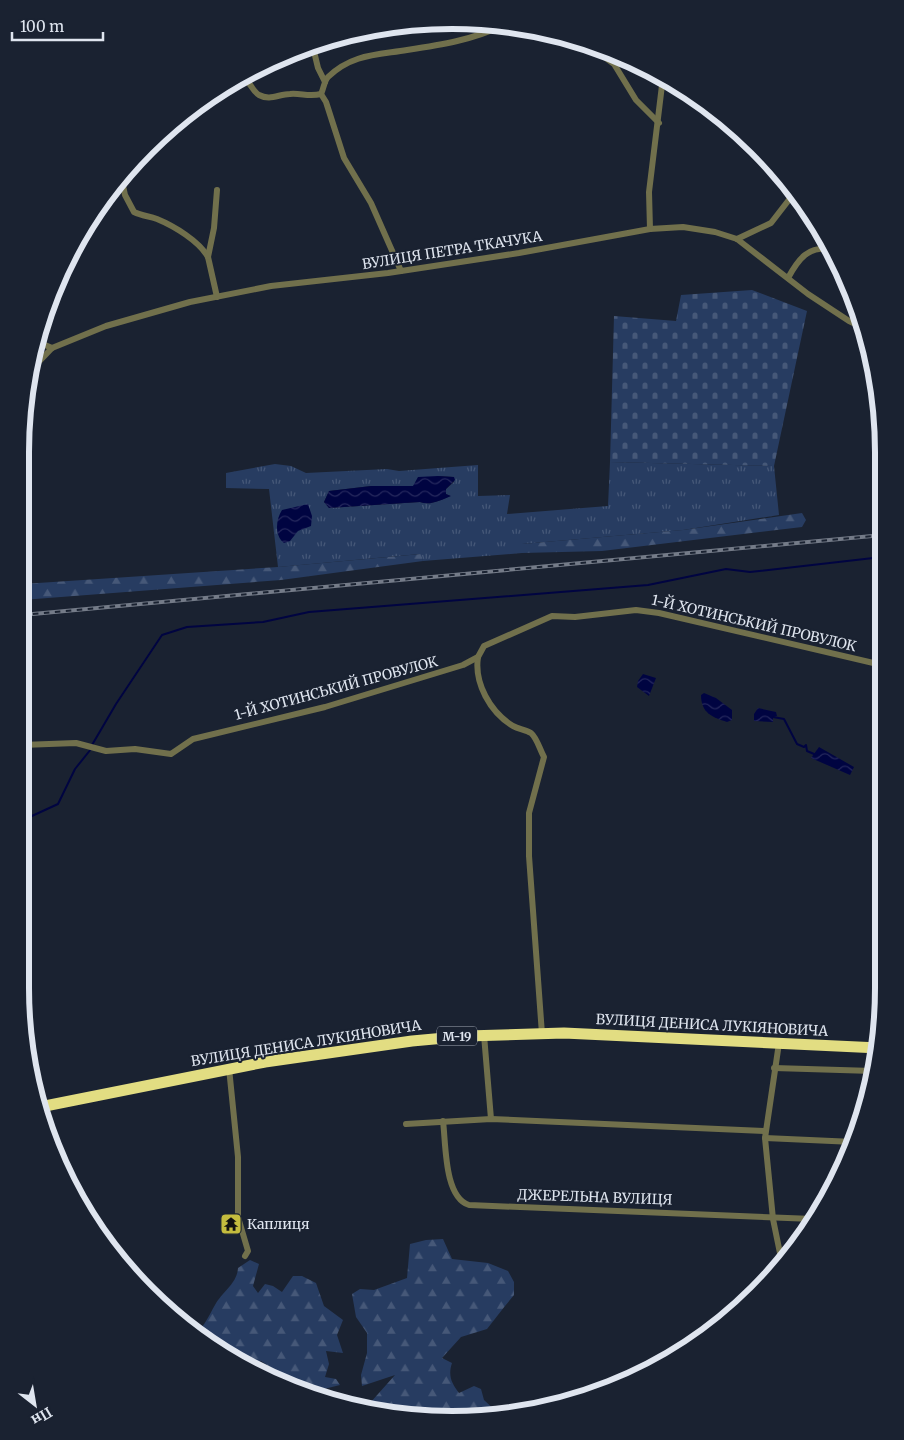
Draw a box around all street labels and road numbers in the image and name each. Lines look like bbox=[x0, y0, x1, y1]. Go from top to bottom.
street label: ВУЛИЦЯ ПЕТРА ТКАЧУКА bbox=[361, 227, 543, 273]
street label: 1-Й ХОТИНСЬКИЙ ПРОВУЛОК bbox=[650, 591, 858, 655]
street label: 1-Й ХОТИНСЬКИЙ ПРОВУЛОК bbox=[232, 652, 440, 724]
street label: ВУЛИЦЯ ДЕНИСА ЛУКІЯНОВИЧА bbox=[595, 1010, 829, 1040]
street label: ВУЛИЦЯ ДЕНИСА ЛУКІЯНОВИЧА bbox=[190, 1016, 422, 1070]
road number: М-19 bbox=[437, 1026, 477, 1046]
street label: ДЖЕРЕЛЬНА ВУЛИЦЯ bbox=[517, 1185, 673, 1209]

